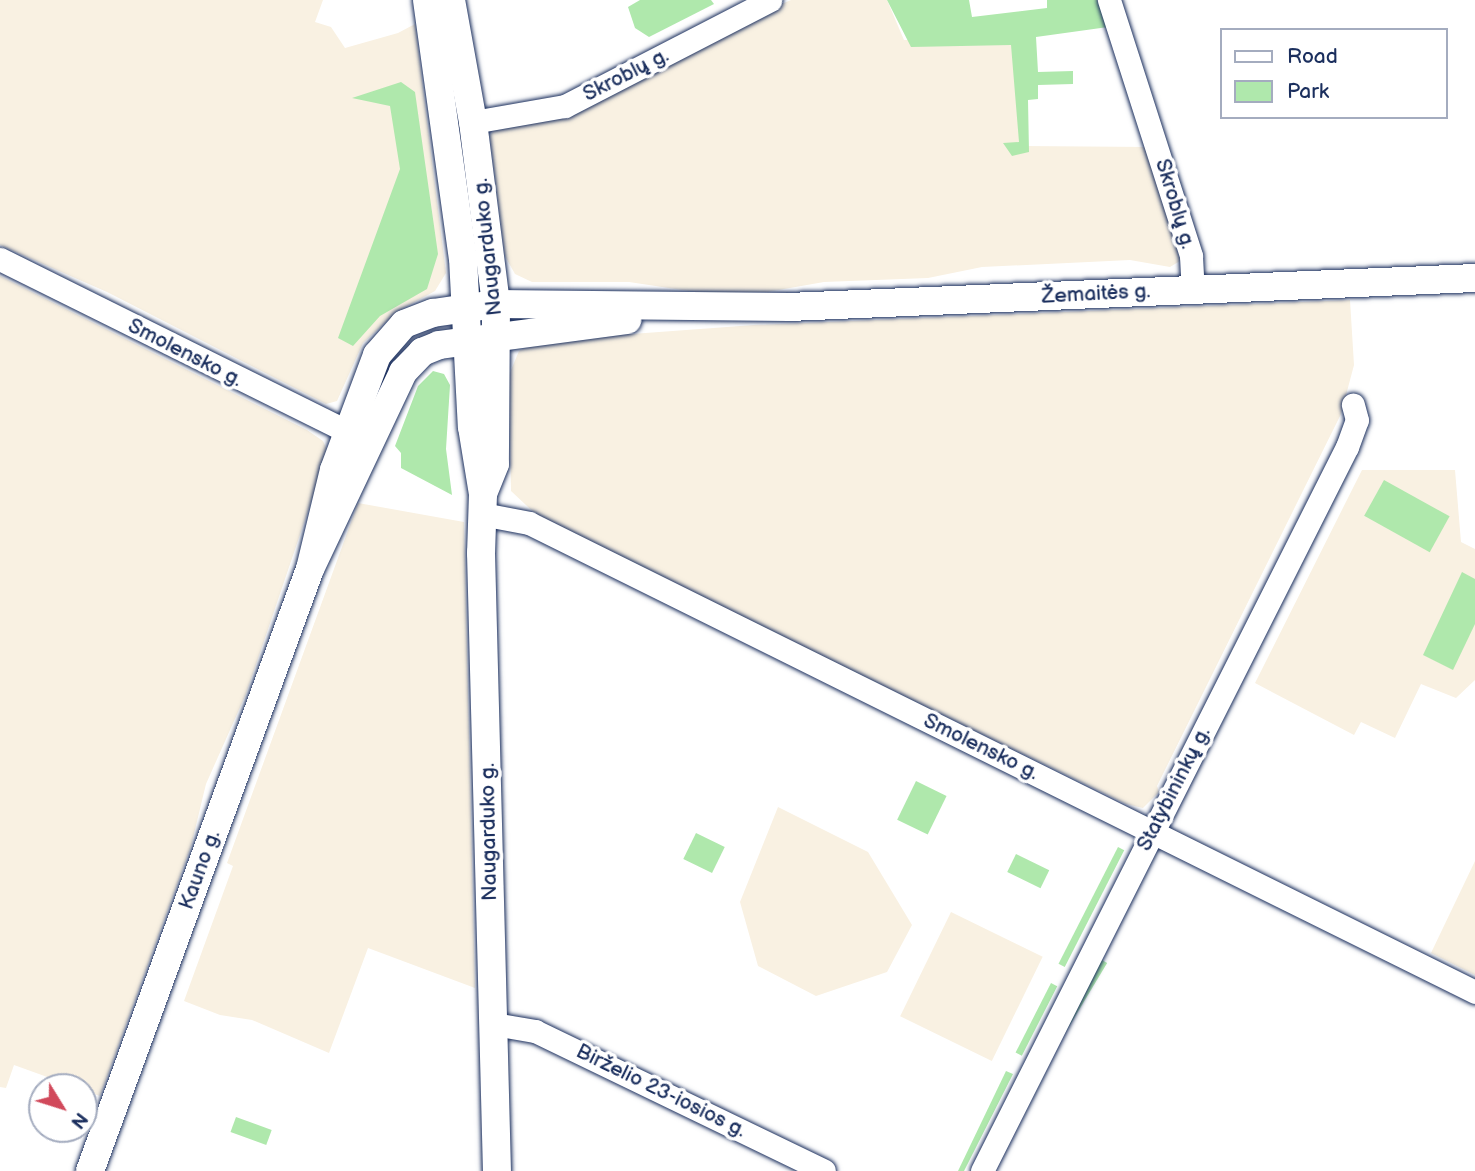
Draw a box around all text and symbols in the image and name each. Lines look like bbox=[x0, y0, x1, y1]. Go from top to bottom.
legend bbox=[1220, 28, 1447, 119]
street label: Skroblų g. bbox=[579, 43, 673, 107]
text: Road bbox=[1287, 44, 1338, 69]
text: Park bbox=[1287, 79, 1329, 104]
street label: Skroblų g. bbox=[1149, 156, 1201, 252]
street label: Naugarduko g. bbox=[468, 177, 508, 317]
street label: Žemaitės g. bbox=[1041, 279, 1151, 309]
street label: Smolensko g. bbox=[124, 313, 246, 393]
street label: Smolensko g. bbox=[919, 708, 1043, 786]
street label: Statybininkų g. bbox=[1132, 723, 1216, 855]
street label: Naugarduko g. bbox=[475, 763, 503, 901]
street label: Kauno g. bbox=[174, 827, 226, 913]
street label: Birželio 23-iosios g. bbox=[572, 1039, 750, 1143]
north arrow bbox=[28, 1073, 98, 1143]
text: N bbox=[65, 1107, 92, 1133]

